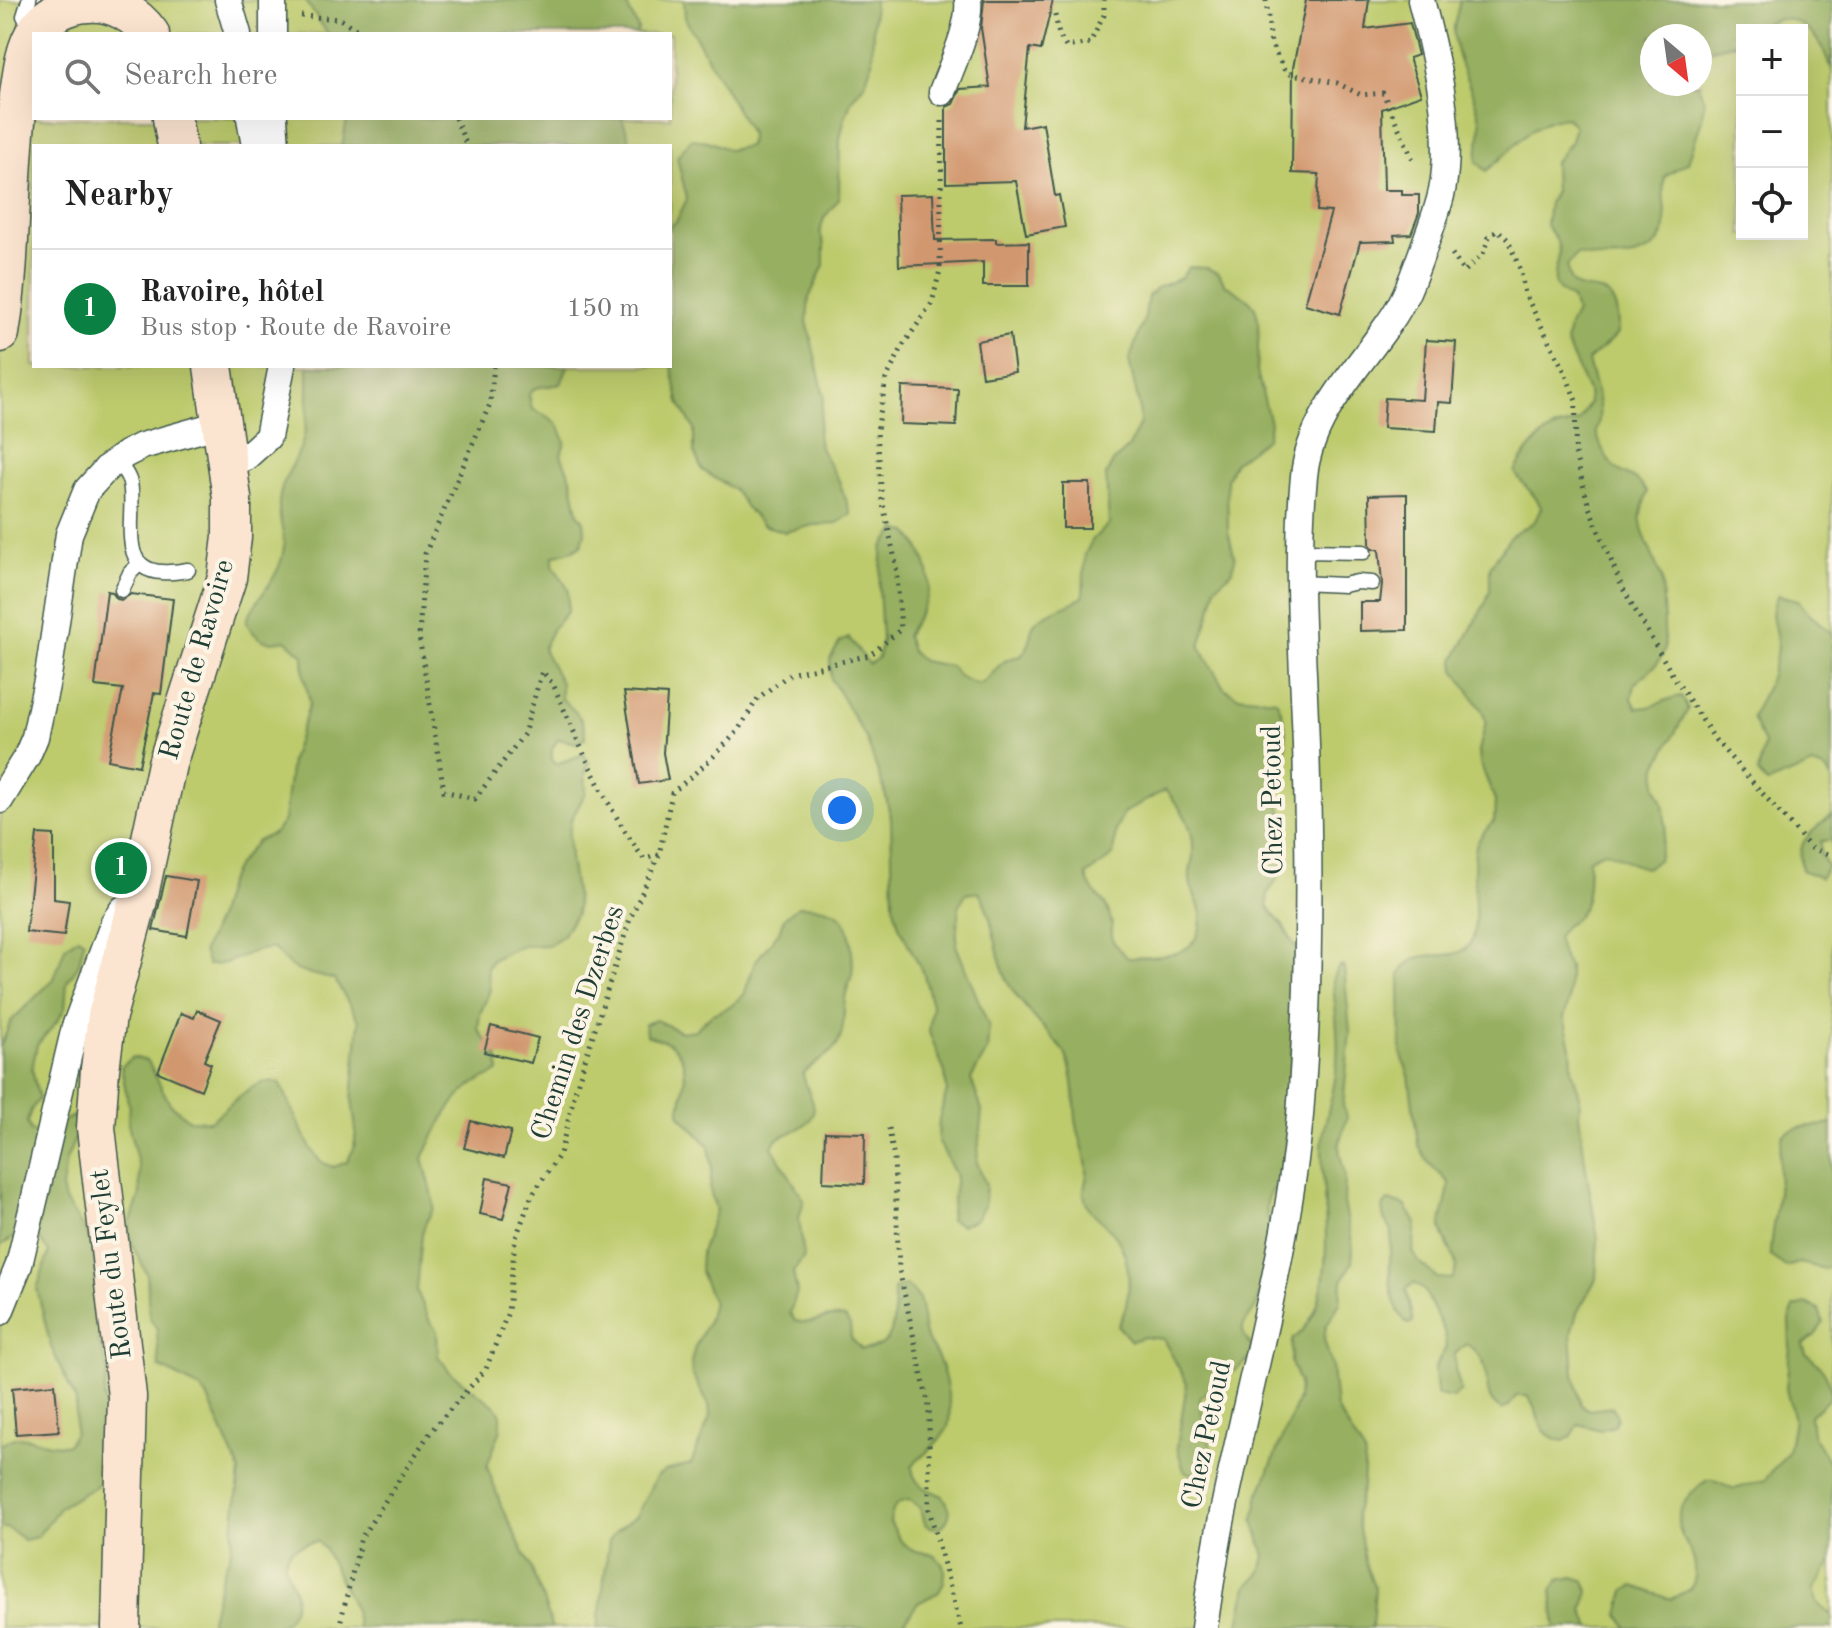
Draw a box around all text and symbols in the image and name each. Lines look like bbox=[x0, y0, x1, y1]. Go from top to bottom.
north arrow bbox=[1640, 24, 1712, 96]
map controls bbox=[1736, 24, 1808, 240]
button: + bbox=[1736, 24, 1808, 96]
search box bbox=[32, 32, 672, 120]
icon: search bbox=[60, 54, 104, 98]
text: Search here bbox=[124, 61, 278, 91]
button: − bbox=[1736, 96, 1808, 168]
button: locate bbox=[1736, 168, 1808, 240]
text: Nearby bbox=[64, 179, 174, 213]
text: Ravoire, hôtel bbox=[140, 278, 324, 308]
text: 1 bbox=[82, 296, 98, 322]
text: 150 m bbox=[567, 296, 640, 322]
text: Bus stop · Route de Ravoire bbox=[140, 315, 451, 341]
street label: Route de Ravoire bbox=[156, 557, 240, 763]
street label: Chez Petoud bbox=[1259, 724, 1289, 876]
your location bbox=[822, 790, 862, 830]
pin: 1 bbox=[95, 838, 147, 898]
street label: Chemin des Dzerbes bbox=[528, 902, 630, 1144]
street label: Route du Feylet bbox=[86, 1167, 138, 1361]
street label: Chez Petoud bbox=[1179, 1358, 1237, 1512]

